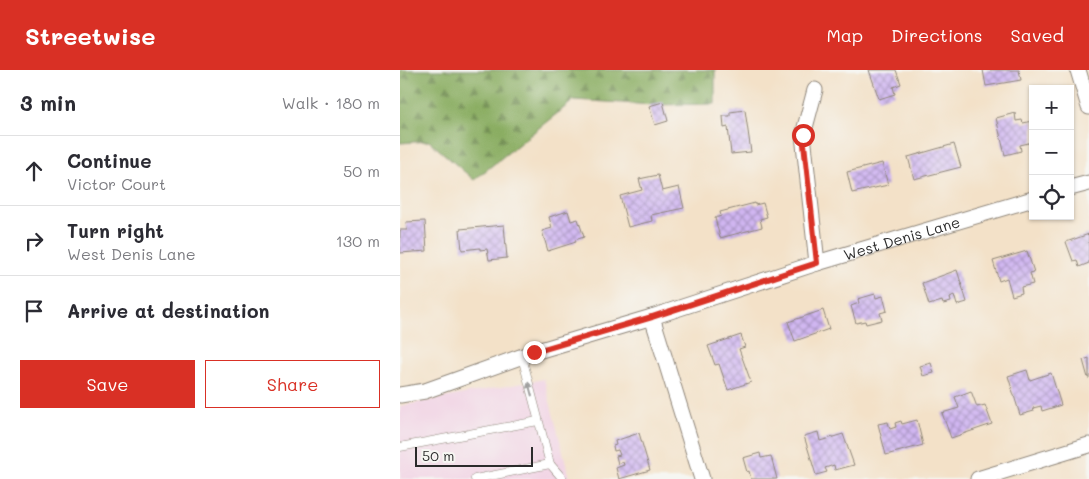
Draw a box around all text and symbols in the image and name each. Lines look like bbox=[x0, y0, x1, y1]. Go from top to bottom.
text: Streetwise bbox=[25, 20, 155, 51]
text: Map bbox=[826, 23, 863, 47]
text: Directions bbox=[891, 23, 983, 47]
text: Saved bbox=[1011, 23, 1064, 47]
map controls bbox=[1029, 85, 1074, 220]
button: + bbox=[1029, 85, 1074, 130]
text: 3 min bbox=[20, 89, 76, 116]
text: Walk · 180 m bbox=[282, 92, 380, 113]
route start bbox=[792, 124, 815, 147]
button: − bbox=[1029, 130, 1074, 175]
text: Continue bbox=[67, 148, 152, 173]
icon: ahead bbox=[20, 157, 48, 185]
text: 50 m bbox=[343, 160, 380, 181]
text: Victor Court bbox=[67, 173, 166, 194]
button: locate bbox=[1029, 175, 1074, 220]
street label: West Denis Lane bbox=[841, 211, 962, 265]
text: Turn right bbox=[67, 218, 164, 243]
icon: right bbox=[20, 227, 48, 255]
text: 130 m bbox=[336, 230, 380, 251]
text: West Denis Lane bbox=[67, 243, 196, 264]
icon: arrive bbox=[20, 297, 48, 325]
text: Arrive at destination bbox=[67, 298, 270, 323]
route end bbox=[523, 341, 546, 364]
button: Save bbox=[20, 360, 195, 408]
button: Share bbox=[205, 360, 380, 408]
one-way arrow bbox=[526, 381, 534, 396]
scale bar bbox=[415, 444, 532, 467]
text: 50 m bbox=[422, 446, 454, 465]

